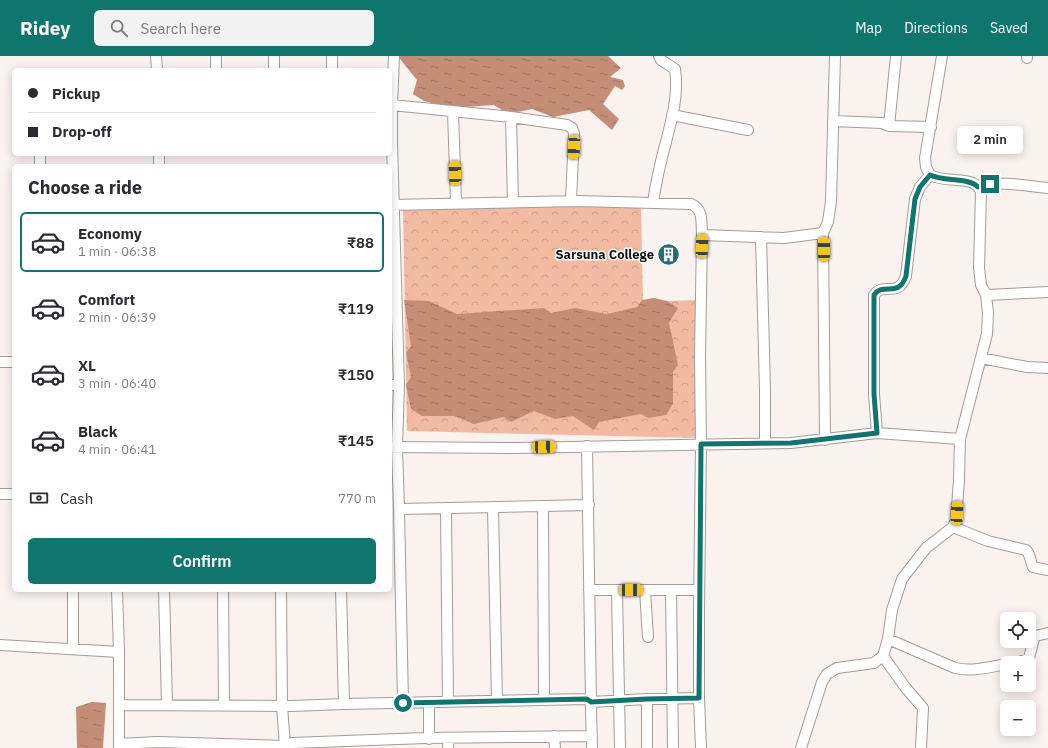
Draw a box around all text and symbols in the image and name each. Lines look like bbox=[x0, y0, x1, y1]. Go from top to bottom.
search box bbox=[94, 10, 374, 46]
text: Ridey bbox=[20, 16, 70, 40]
icon: search bbox=[108, 17, 130, 39]
text: Search here bbox=[140, 19, 221, 38]
text: Map bbox=[855, 19, 882, 37]
text: Directions bbox=[904, 19, 968, 37]
text: Saved bbox=[990, 19, 1028, 37]
text: Pickup bbox=[52, 84, 100, 103]
text: Drop-off bbox=[52, 122, 112, 141]
callout: 2 min bbox=[957, 126, 1023, 154]
text: 2 min bbox=[973, 131, 1007, 148]
car bbox=[567, 135, 581, 159]
car bbox=[449, 161, 461, 185]
route end bbox=[981, 175, 999, 193]
text: Choose a ride bbox=[28, 176, 142, 199]
icon: car bbox=[30, 224, 66, 260]
text: Economy bbox=[78, 224, 142, 243]
text: ₹88 bbox=[347, 233, 374, 252]
car bbox=[696, 234, 708, 258]
car bbox=[818, 237, 830, 261]
building icon: Sarsuna College bbox=[656, 241, 682, 267]
text: 1 min · 06:38 bbox=[78, 243, 156, 260]
place label: Sarsuna College bbox=[555, 246, 654, 263]
icon: car bbox=[30, 290, 66, 326]
text: Comfort bbox=[78, 290, 135, 309]
text: ₹119 bbox=[338, 299, 374, 318]
text: 2 min · 06:39 bbox=[78, 309, 156, 326]
icon: car bbox=[30, 356, 66, 392]
text: XL bbox=[78, 356, 96, 375]
text: ₹150 bbox=[338, 365, 374, 384]
text: 3 min · 06:40 bbox=[78, 375, 156, 392]
icon: car bbox=[30, 422, 66, 458]
text: Black bbox=[78, 422, 118, 441]
text: ₹145 bbox=[338, 431, 374, 450]
text: 4 min · 06:41 bbox=[78, 441, 156, 458]
car bbox=[532, 441, 556, 453]
icon: cash bbox=[28, 487, 50, 509]
text: Cash bbox=[60, 489, 93, 508]
text: 770 m bbox=[338, 490, 376, 507]
car bbox=[950, 501, 964, 525]
button: Confirm bbox=[28, 538, 376, 584]
car bbox=[619, 584, 643, 596]
map controls bbox=[1000, 612, 1036, 736]
button: locate bbox=[1000, 612, 1036, 648]
button: + bbox=[1000, 656, 1036, 692]
route start bbox=[394, 694, 412, 712]
button: − bbox=[1000, 700, 1036, 736]

